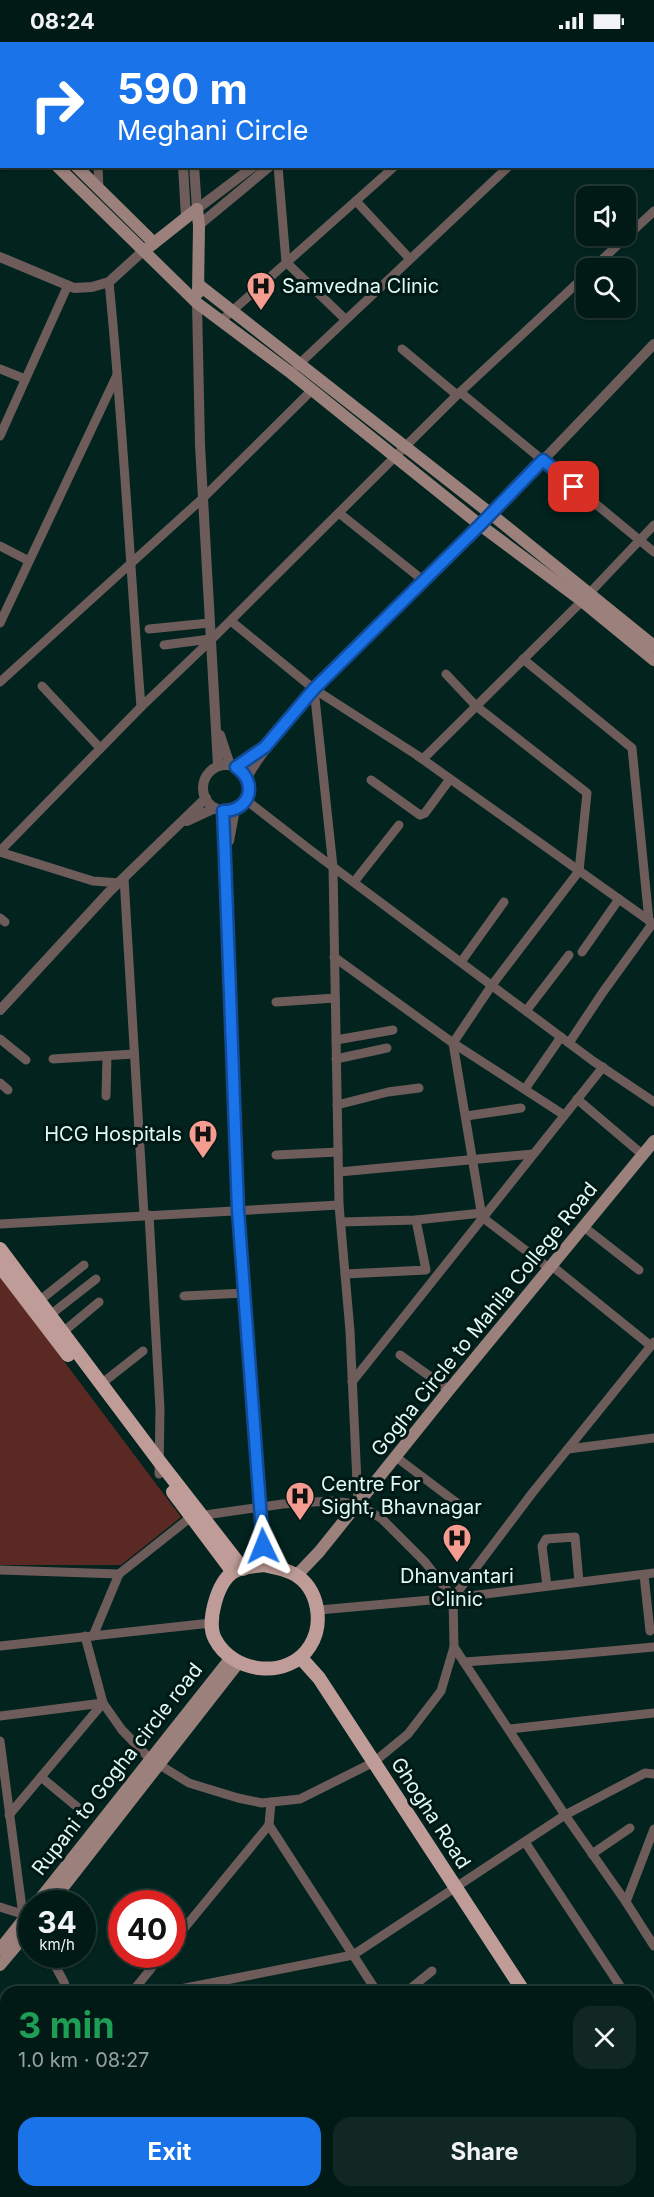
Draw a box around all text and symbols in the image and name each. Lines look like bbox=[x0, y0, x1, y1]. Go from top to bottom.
text: 08:24 bbox=[30, 8, 95, 34]
text: 590 m bbox=[117, 63, 248, 114]
icon: right bbox=[18, 66, 96, 144]
text: Meghani Circle bbox=[117, 114, 309, 147]
map controls bbox=[576, 186, 636, 318]
button: sound bbox=[576, 186, 636, 246]
button: search bbox=[576, 258, 636, 318]
hospital icon: Samvedna Clinic bbox=[245, 270, 277, 312]
place label: Samvedna Clinic bbox=[282, 274, 439, 298]
pin bbox=[548, 461, 599, 512]
icon: arrive bbox=[557, 470, 590, 503]
hospital icon: HCG Hospitals bbox=[187, 1118, 219, 1160]
place label: HCG Hospitals bbox=[44, 1122, 182, 1146]
street label: Gogha Circle to Mahila College Road bbox=[366, 1177, 602, 1461]
place label: Centre For Sight, Bhavnagar bbox=[321, 1472, 482, 1519]
hospital icon: Centre For Sight, Bhavnagar bbox=[284, 1480, 316, 1522]
position arrow bbox=[231, 1514, 295, 1578]
hospital icon: Dhanvantari Clinic bbox=[441, 1522, 473, 1564]
place label: Dhanvantari Clinic bbox=[400, 1564, 514, 1611]
street label: Rupani to Gogha circle road bbox=[27, 1658, 207, 1880]
street label: Ghogha Road bbox=[386, 1753, 476, 1873]
speed limit sign: 40 bbox=[108, 1890, 186, 1968]
text: 34 bbox=[37, 1904, 77, 1940]
text: km/h bbox=[39, 1935, 75, 1954]
text: 3 min bbox=[18, 2003, 115, 2047]
button: close bbox=[573, 2006, 636, 2069]
text: 1.0 km · 08:27 bbox=[18, 2048, 149, 2072]
button: Exit bbox=[18, 2117, 321, 2186]
button: Share bbox=[333, 2117, 636, 2186]

